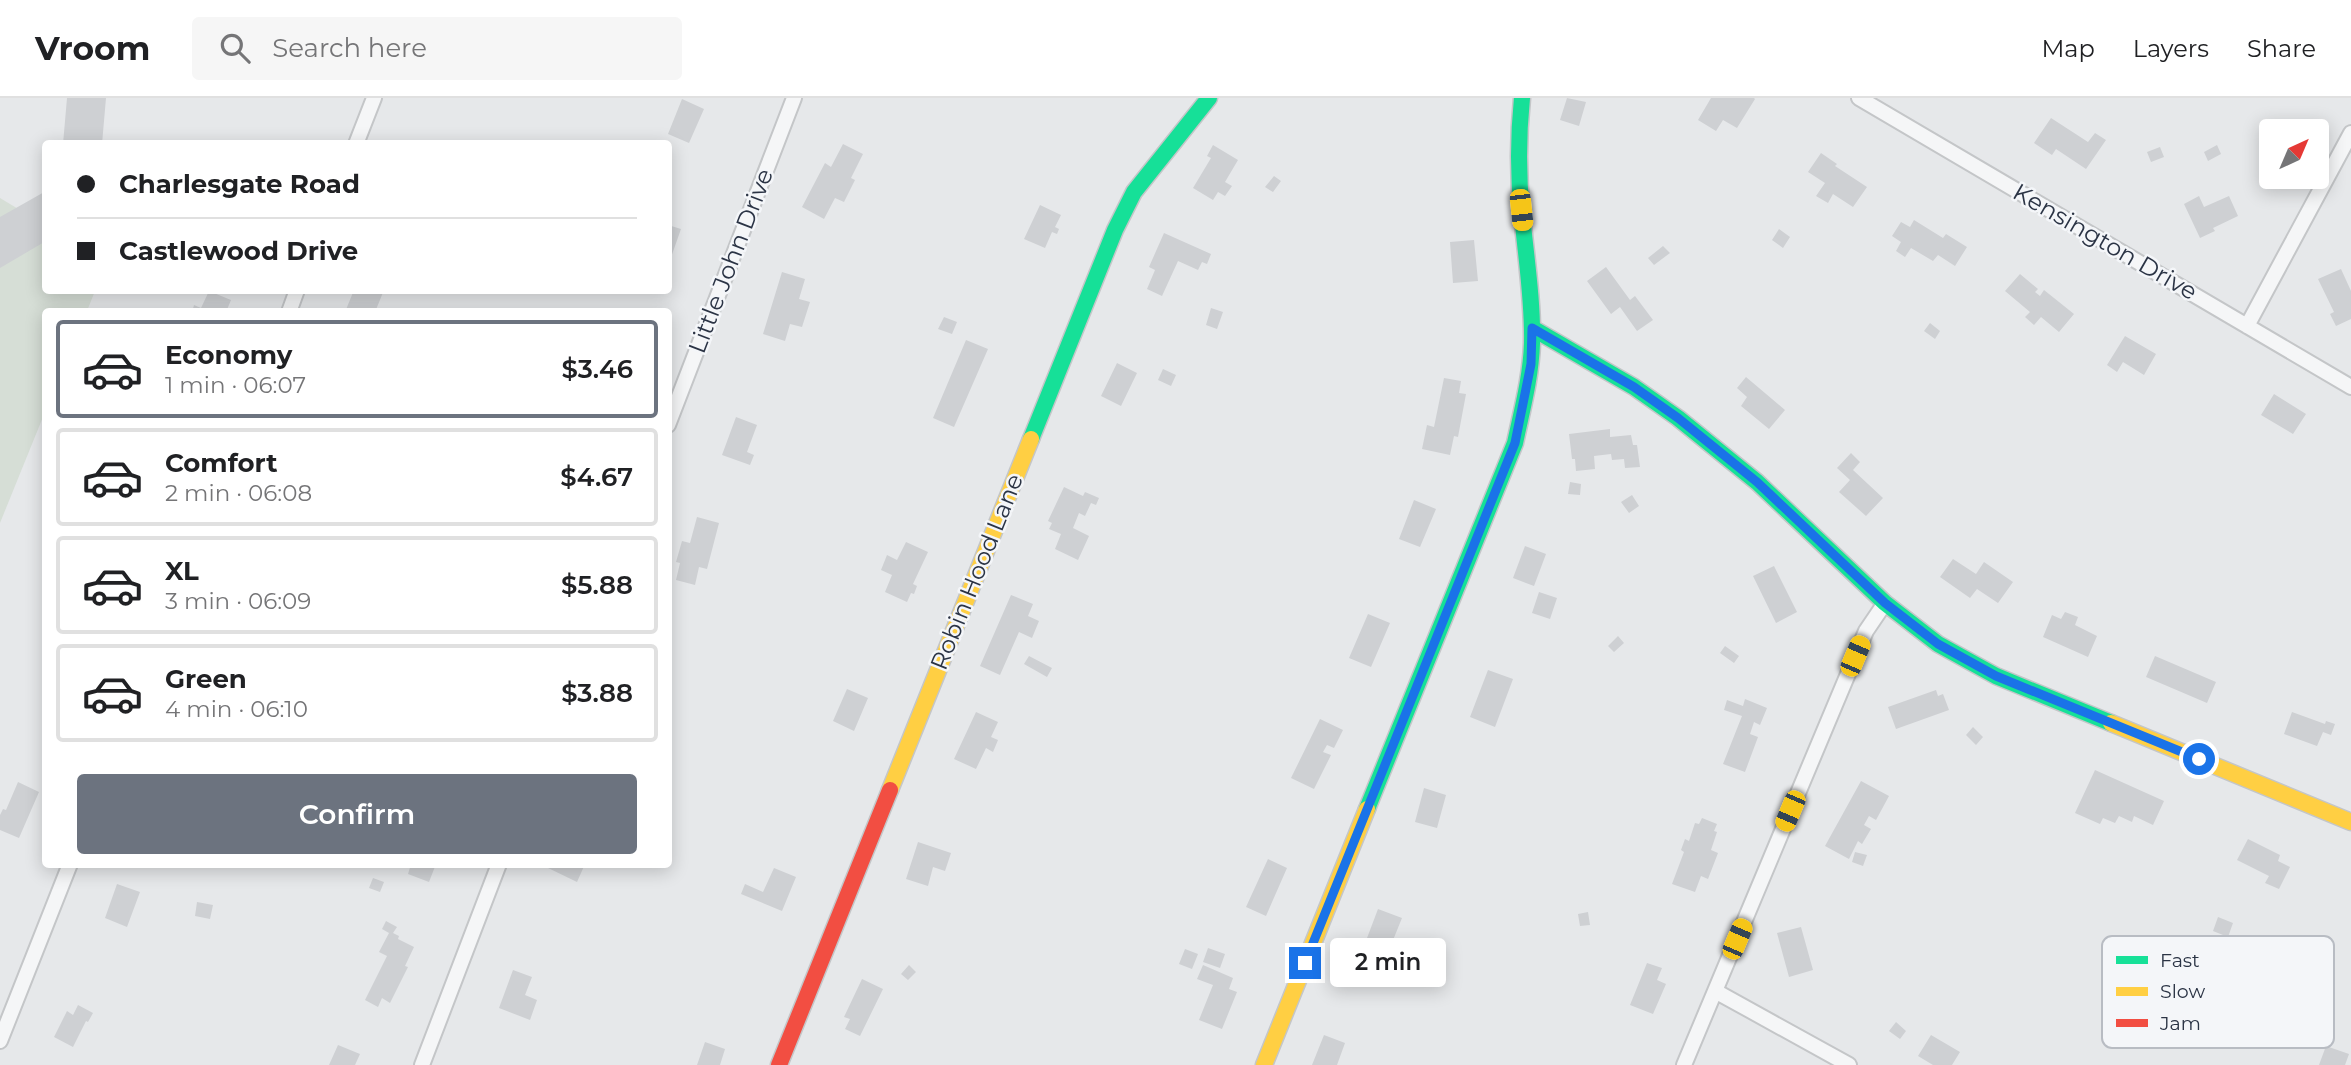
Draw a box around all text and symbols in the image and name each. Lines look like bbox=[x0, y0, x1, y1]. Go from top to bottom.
search box bbox=[192, 17, 682, 80]
text: Vroom bbox=[35, 28, 150, 68]
icon: search bbox=[216, 29, 254, 67]
text: Search here bbox=[272, 32, 427, 64]
text: Map bbox=[2041, 34, 2095, 63]
text: Layers bbox=[2133, 34, 2209, 63]
text: Share bbox=[2247, 34, 2316, 63]
north arrow bbox=[2259, 119, 2329, 189]
map controls bbox=[2259, 119, 2329, 189]
street label: Little John Drive bbox=[682, 164, 779, 357]
text: Charlesgate Road bbox=[119, 168, 360, 200]
street label: Kensington Drive bbox=[2008, 177, 2202, 306]
car bbox=[1509, 188, 1534, 232]
text: Castlewood Drive bbox=[119, 235, 358, 267]
icon: car bbox=[81, 338, 144, 401]
text: Economy bbox=[165, 339, 292, 371]
text: $3.46 bbox=[561, 353, 633, 385]
text: 1 min · 06:07 bbox=[165, 371, 306, 399]
icon: car bbox=[81, 446, 144, 509]
text: Comfort bbox=[165, 447, 277, 479]
text: $4.67 bbox=[560, 461, 633, 493]
street label: Robin Hood Lane bbox=[924, 470, 1029, 674]
text: 2 min · 06:08 bbox=[165, 479, 312, 507]
icon: car bbox=[81, 554, 144, 617]
text: XL bbox=[165, 555, 199, 587]
text: $5.88 bbox=[561, 569, 633, 601]
text: 3 min · 06:09 bbox=[165, 587, 311, 615]
car bbox=[1838, 633, 1873, 679]
icon: car bbox=[81, 662, 144, 725]
text: Green bbox=[165, 663, 247, 695]
text: $3.88 bbox=[561, 677, 633, 709]
text: 4 min · 06:10 bbox=[165, 695, 308, 723]
route start bbox=[2183, 743, 2215, 775]
button: Confirm bbox=[77, 774, 637, 854]
car bbox=[1773, 788, 1808, 834]
car bbox=[1720, 916, 1755, 962]
legend bbox=[2102, 936, 2334, 1048]
callout: 2 min bbox=[1330, 938, 1445, 988]
route end bbox=[1289, 947, 1321, 979]
text: 2 min bbox=[1355, 948, 1421, 976]
text: Fast bbox=[2160, 949, 2200, 972]
text: Slow bbox=[2160, 980, 2205, 1003]
text: Jam bbox=[2159, 1012, 2201, 1035]

